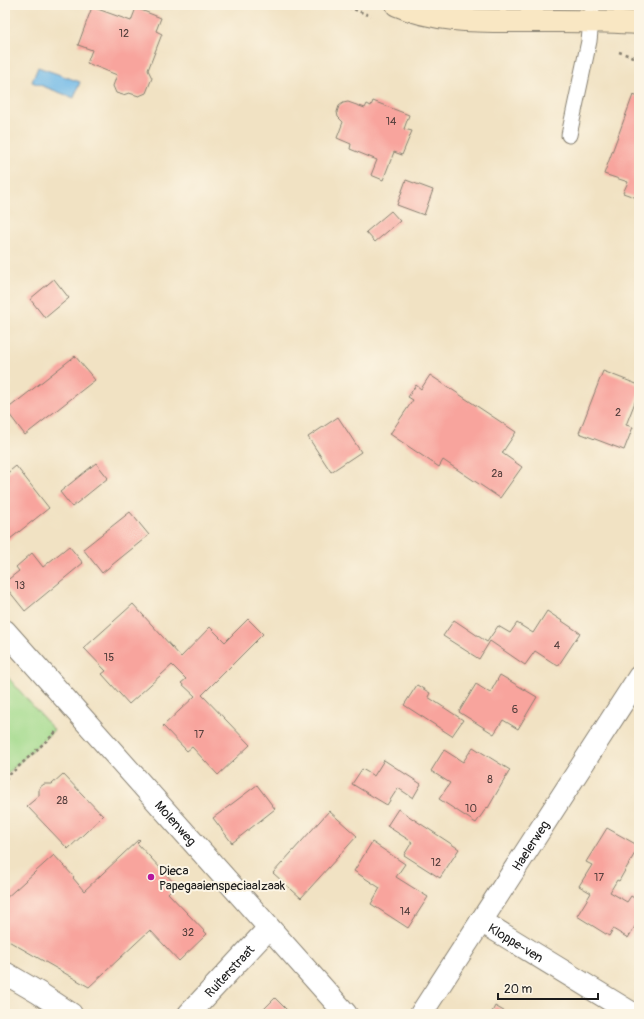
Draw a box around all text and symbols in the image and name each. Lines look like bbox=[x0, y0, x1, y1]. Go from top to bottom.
house number: 12 bbox=[119, 27, 129, 40]
house number: 14 bbox=[386, 115, 397, 128]
house number: 2 bbox=[615, 406, 621, 419]
house number: 2a bbox=[491, 467, 503, 480]
house number: 13 bbox=[15, 579, 25, 592]
house number: 4 bbox=[554, 639, 561, 652]
house number: 15 bbox=[104, 651, 114, 664]
house number: 6 bbox=[512, 703, 518, 716]
house number: 17 bbox=[194, 728, 204, 741]
house number: 8 bbox=[487, 773, 493, 786]
house number: 28 bbox=[56, 794, 68, 807]
street label: Molenweg bbox=[151, 798, 200, 850]
house number: 10 bbox=[465, 802, 477, 815]
street label: Haelerweg bbox=[509, 817, 553, 874]
house number: 12 bbox=[431, 856, 441, 869]
place label: Dieca Papegaaienspeciaalzaak bbox=[159, 863, 286, 894]
house number: 17 bbox=[594, 871, 604, 884]
marker: Dieca Papegaaienspeciaalzaak bbox=[146, 872, 156, 882]
house number: 14 bbox=[400, 905, 411, 918]
street label: Kloppe-ven bbox=[485, 920, 546, 966]
house number: 32 bbox=[182, 926, 194, 939]
street label: Ruiterstraat bbox=[202, 942, 259, 1001]
scale bar bbox=[498, 975, 598, 1001]
text: 20 m bbox=[504, 982, 533, 997]

